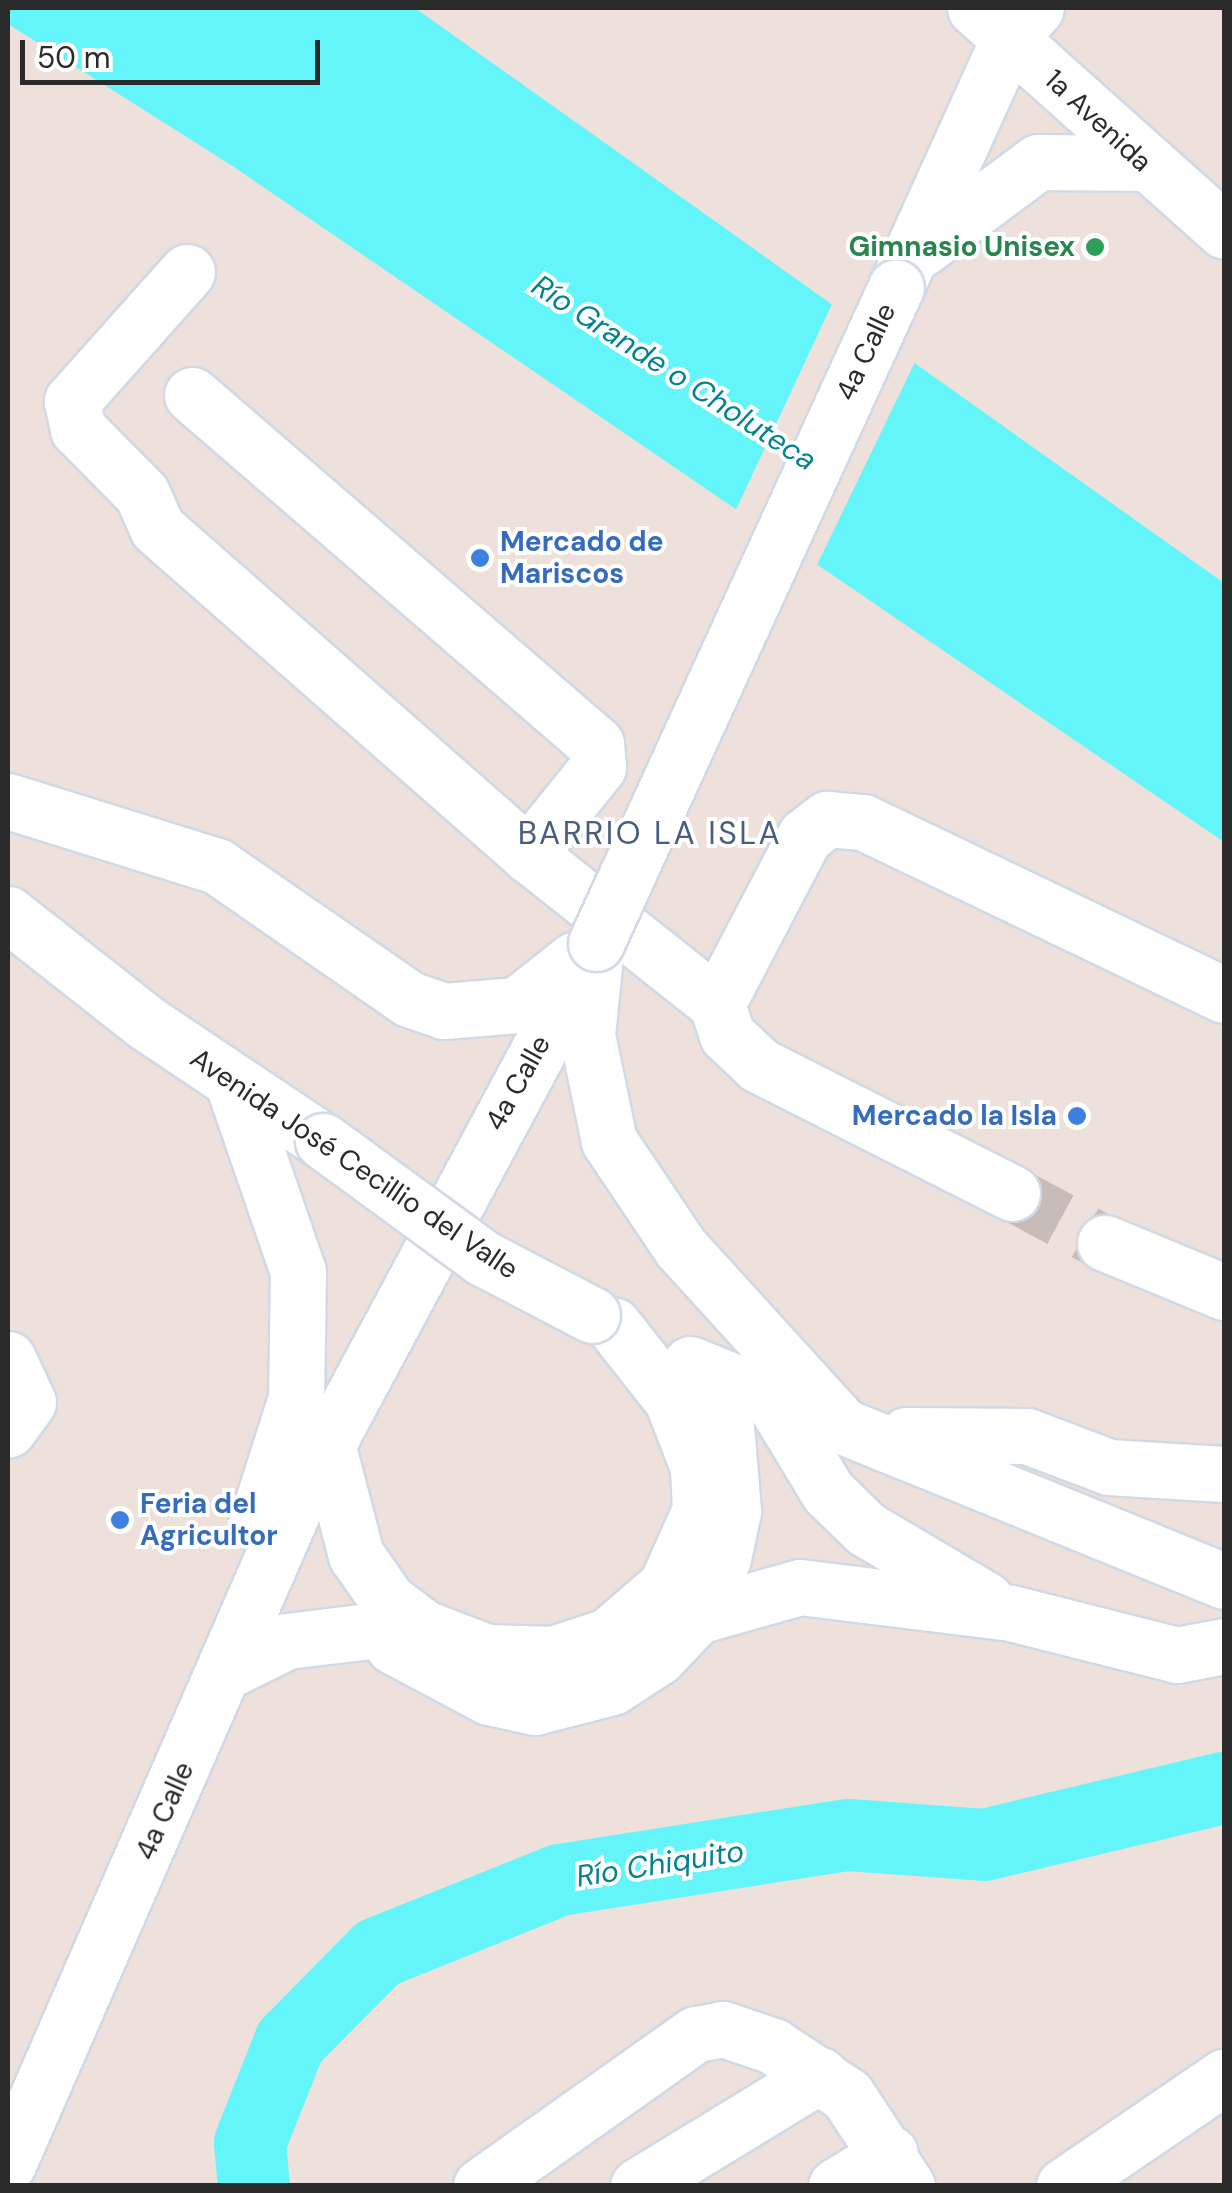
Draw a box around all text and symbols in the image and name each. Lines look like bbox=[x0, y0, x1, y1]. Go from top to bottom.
scale bar bbox=[25, 20, 325, 82]
text: 50 m bbox=[37, 38, 111, 77]
street label: 1a Avenida bbox=[1037, 63, 1159, 179]
place label: Gimnasio Unisex bbox=[848, 230, 1075, 264]
marker: Gimnasio Unisex bbox=[1084, 236, 1106, 258]
water label: Río Grande o Choluteca bbox=[525, 268, 823, 478]
street label: 4a Calle bbox=[829, 298, 903, 406]
place label: Mercado de Mariscos bbox=[500, 525, 663, 591]
marker: Mercado de Mariscos bbox=[469, 547, 491, 569]
district label: BARRIO LA ISLA bbox=[518, 814, 782, 852]
street label: 4a Calle bbox=[478, 1030, 558, 1136]
street label: Avenida José Cecillio del Valle bbox=[184, 1042, 524, 1286]
place label: Mercado la Isla bbox=[852, 1099, 1057, 1133]
marker: Mercado la Isla bbox=[1066, 1105, 1088, 1127]
place label: Feria del Agricultor bbox=[140, 1487, 278, 1553]
marker: Feria del Agricultor bbox=[109, 1509, 131, 1531]
street label: 4a Calle bbox=[129, 1757, 201, 1865]
water label: Río Chiquito bbox=[574, 1833, 746, 1895]

